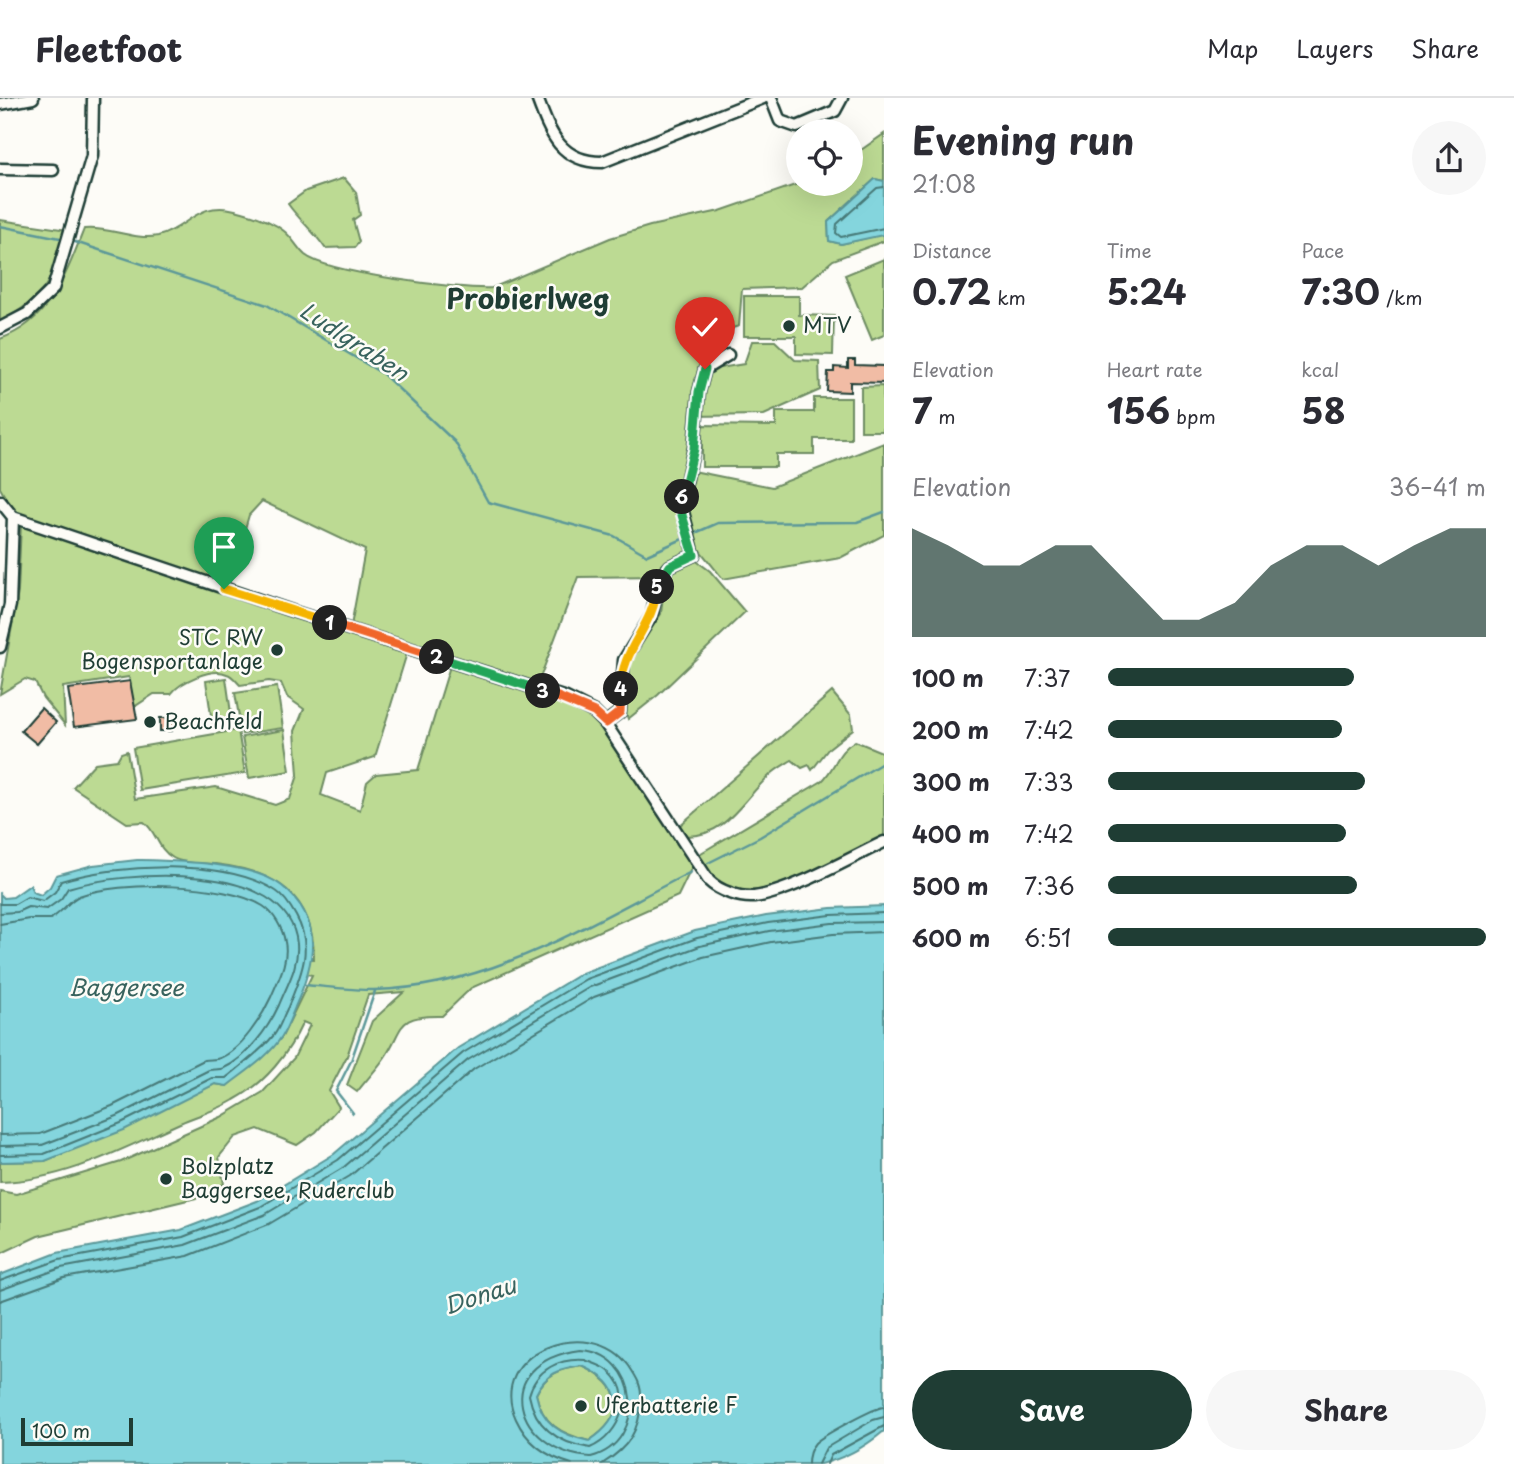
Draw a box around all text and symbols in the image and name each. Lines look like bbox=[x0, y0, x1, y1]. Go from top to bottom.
text: Fleetfoot bbox=[35, 23, 182, 73]
text: Map bbox=[1207, 30, 1258, 66]
text: Layers bbox=[1296, 30, 1373, 66]
text: Share bbox=[1411, 30, 1479, 66]
text: Evening run bbox=[912, 111, 1134, 168]
map controls bbox=[786, 119, 863, 196]
button: locate bbox=[786, 119, 863, 196]
button: share bbox=[1412, 121, 1486, 195]
text: 21:08 bbox=[912, 166, 976, 201]
text: Distance bbox=[912, 236, 992, 264]
text: Time bbox=[1107, 236, 1152, 264]
text: Pace bbox=[1301, 236, 1344, 264]
text: 0.72 bbox=[912, 264, 991, 317]
text: 5:24 bbox=[1107, 264, 1187, 317]
text: 7:30 bbox=[1301, 264, 1380, 317]
district label: Probierlweg bbox=[446, 276, 610, 319]
text: km bbox=[991, 283, 1026, 311]
text: /km bbox=[1380, 283, 1423, 311]
water label: Ludlgraben bbox=[293, 292, 417, 390]
pin bbox=[675, 297, 735, 369]
icon: check bbox=[686, 308, 724, 346]
place label: MTV bbox=[803, 308, 852, 340]
marker: MTV bbox=[781, 318, 797, 334]
text: Elevation bbox=[912, 355, 994, 383]
text: Heart rate bbox=[1107, 355, 1203, 383]
text: kcal bbox=[1301, 355, 1339, 383]
text: 7 bbox=[912, 383, 932, 436]
text: 156 bbox=[1107, 383, 1170, 436]
text: 58 bbox=[1301, 383, 1346, 436]
text: m bbox=[932, 402, 956, 430]
text: bpm bbox=[1170, 402, 1216, 430]
text: Elevation bbox=[912, 469, 1011, 504]
text: 36–41 m bbox=[1389, 469, 1486, 504]
pin: 6 bbox=[664, 480, 700, 514]
text: 6 bbox=[675, 482, 688, 510]
pin bbox=[194, 517, 254, 589]
icon: arrive bbox=[205, 528, 243, 566]
pin: 5 bbox=[640, 570, 674, 604]
text: 5 bbox=[650, 572, 663, 600]
pin: 1 bbox=[312, 606, 348, 640]
text: 1 bbox=[325, 608, 334, 636]
place label: STC RW Bogensportanlage bbox=[81, 620, 263, 676]
pin: 2 bbox=[420, 640, 454, 674]
marker: STC RW Bogensportanlage bbox=[269, 642, 285, 658]
text: 2 bbox=[430, 642, 443, 670]
text: 100 m bbox=[912, 660, 984, 695]
text: 7:37 bbox=[1024, 660, 1070, 695]
pin: 4 bbox=[604, 672, 638, 706]
pin: 3 bbox=[526, 674, 560, 708]
text: 4 bbox=[614, 674, 627, 702]
text: 3 bbox=[536, 676, 549, 704]
place label: Beachfeld bbox=[164, 704, 263, 736]
text: 200 m bbox=[912, 712, 989, 747]
text: 7:42 bbox=[1024, 712, 1074, 747]
marker: Beachfeld bbox=[142, 714, 158, 730]
text: 300 m bbox=[912, 764, 990, 799]
text: 7:33 bbox=[1024, 764, 1074, 799]
text: 400 m bbox=[912, 816, 990, 851]
text: 7:42 bbox=[1024, 816, 1074, 851]
text: 500 m bbox=[912, 868, 989, 903]
text: 7:36 bbox=[1024, 868, 1075, 903]
text: 600 m bbox=[912, 920, 990, 955]
text: 6:51 bbox=[1024, 920, 1071, 955]
water label: Baggersee bbox=[68, 969, 185, 1004]
place label: Bolzplatz Baggersee, Ruderclub bbox=[180, 1149, 395, 1205]
marker: Bolzplatz Baggersee, Ruderclub bbox=[158, 1171, 174, 1187]
water label: Donau bbox=[439, 1266, 522, 1323]
button: Save bbox=[912, 1370, 1192, 1450]
button: Share bbox=[1206, 1370, 1486, 1450]
place label: Uferbatterie F bbox=[595, 1388, 737, 1420]
marker: Uferbatterie F bbox=[573, 1398, 589, 1414]
scale bar bbox=[21, 1415, 133, 1447]
text: 100 m bbox=[32, 1416, 90, 1444]

